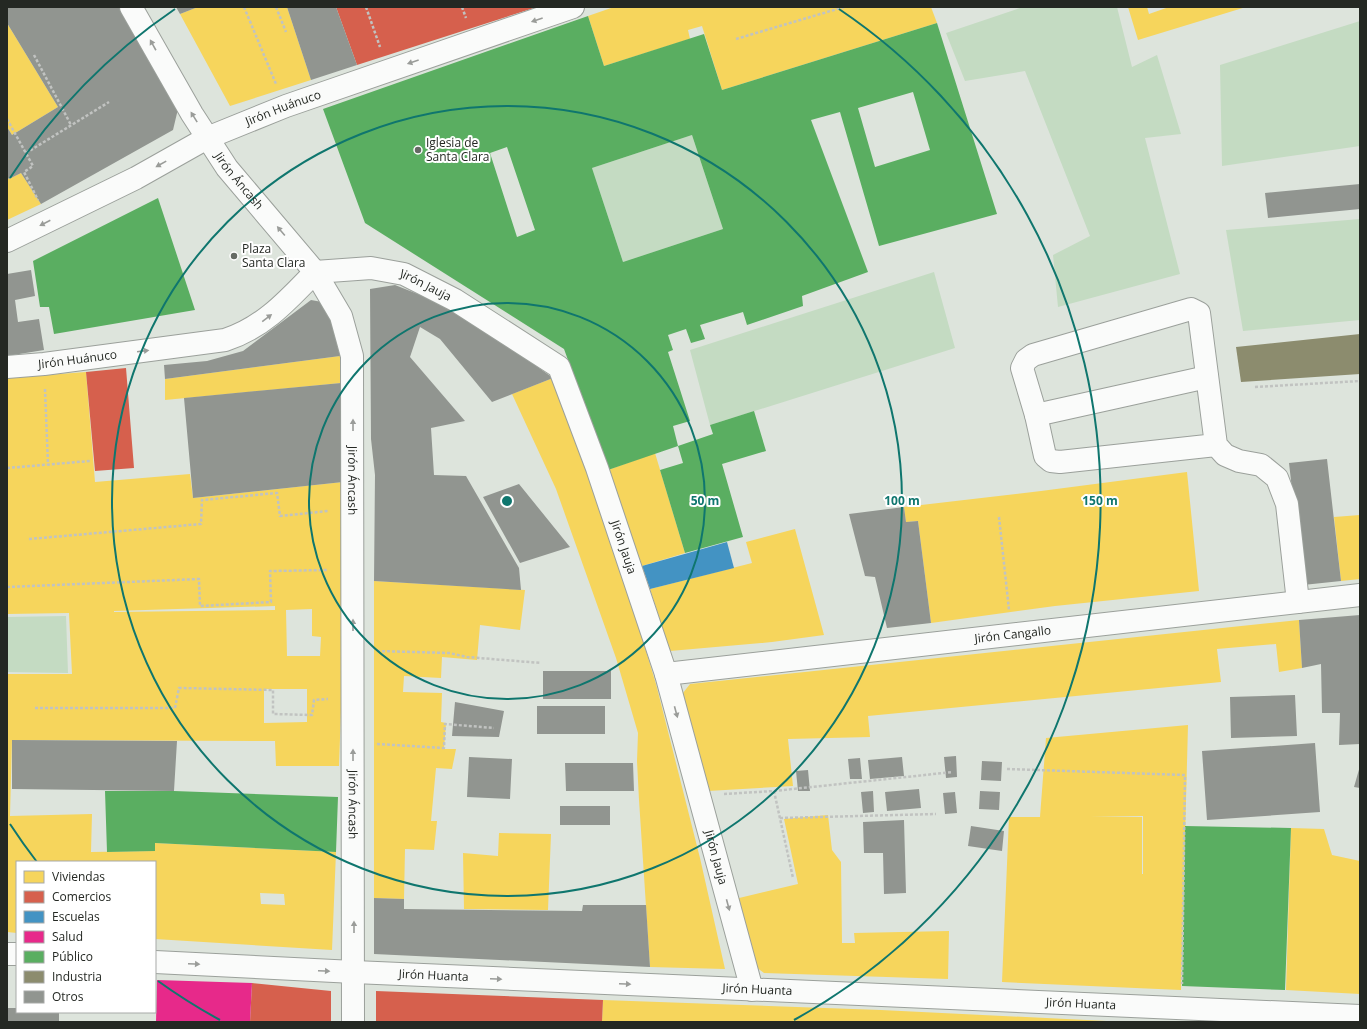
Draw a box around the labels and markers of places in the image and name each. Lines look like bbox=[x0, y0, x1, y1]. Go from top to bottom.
place label: Iglesia de Santa Clara bbox=[426, 134, 490, 165]
marker: Iglesia de Santa Clara bbox=[413, 145, 423, 155]
place label: Plaza Santa Clara bbox=[242, 240, 306, 271]
marker: Plaza Santa Clara bbox=[229, 251, 239, 261]
centre of rings bbox=[500, 494, 514, 508]

